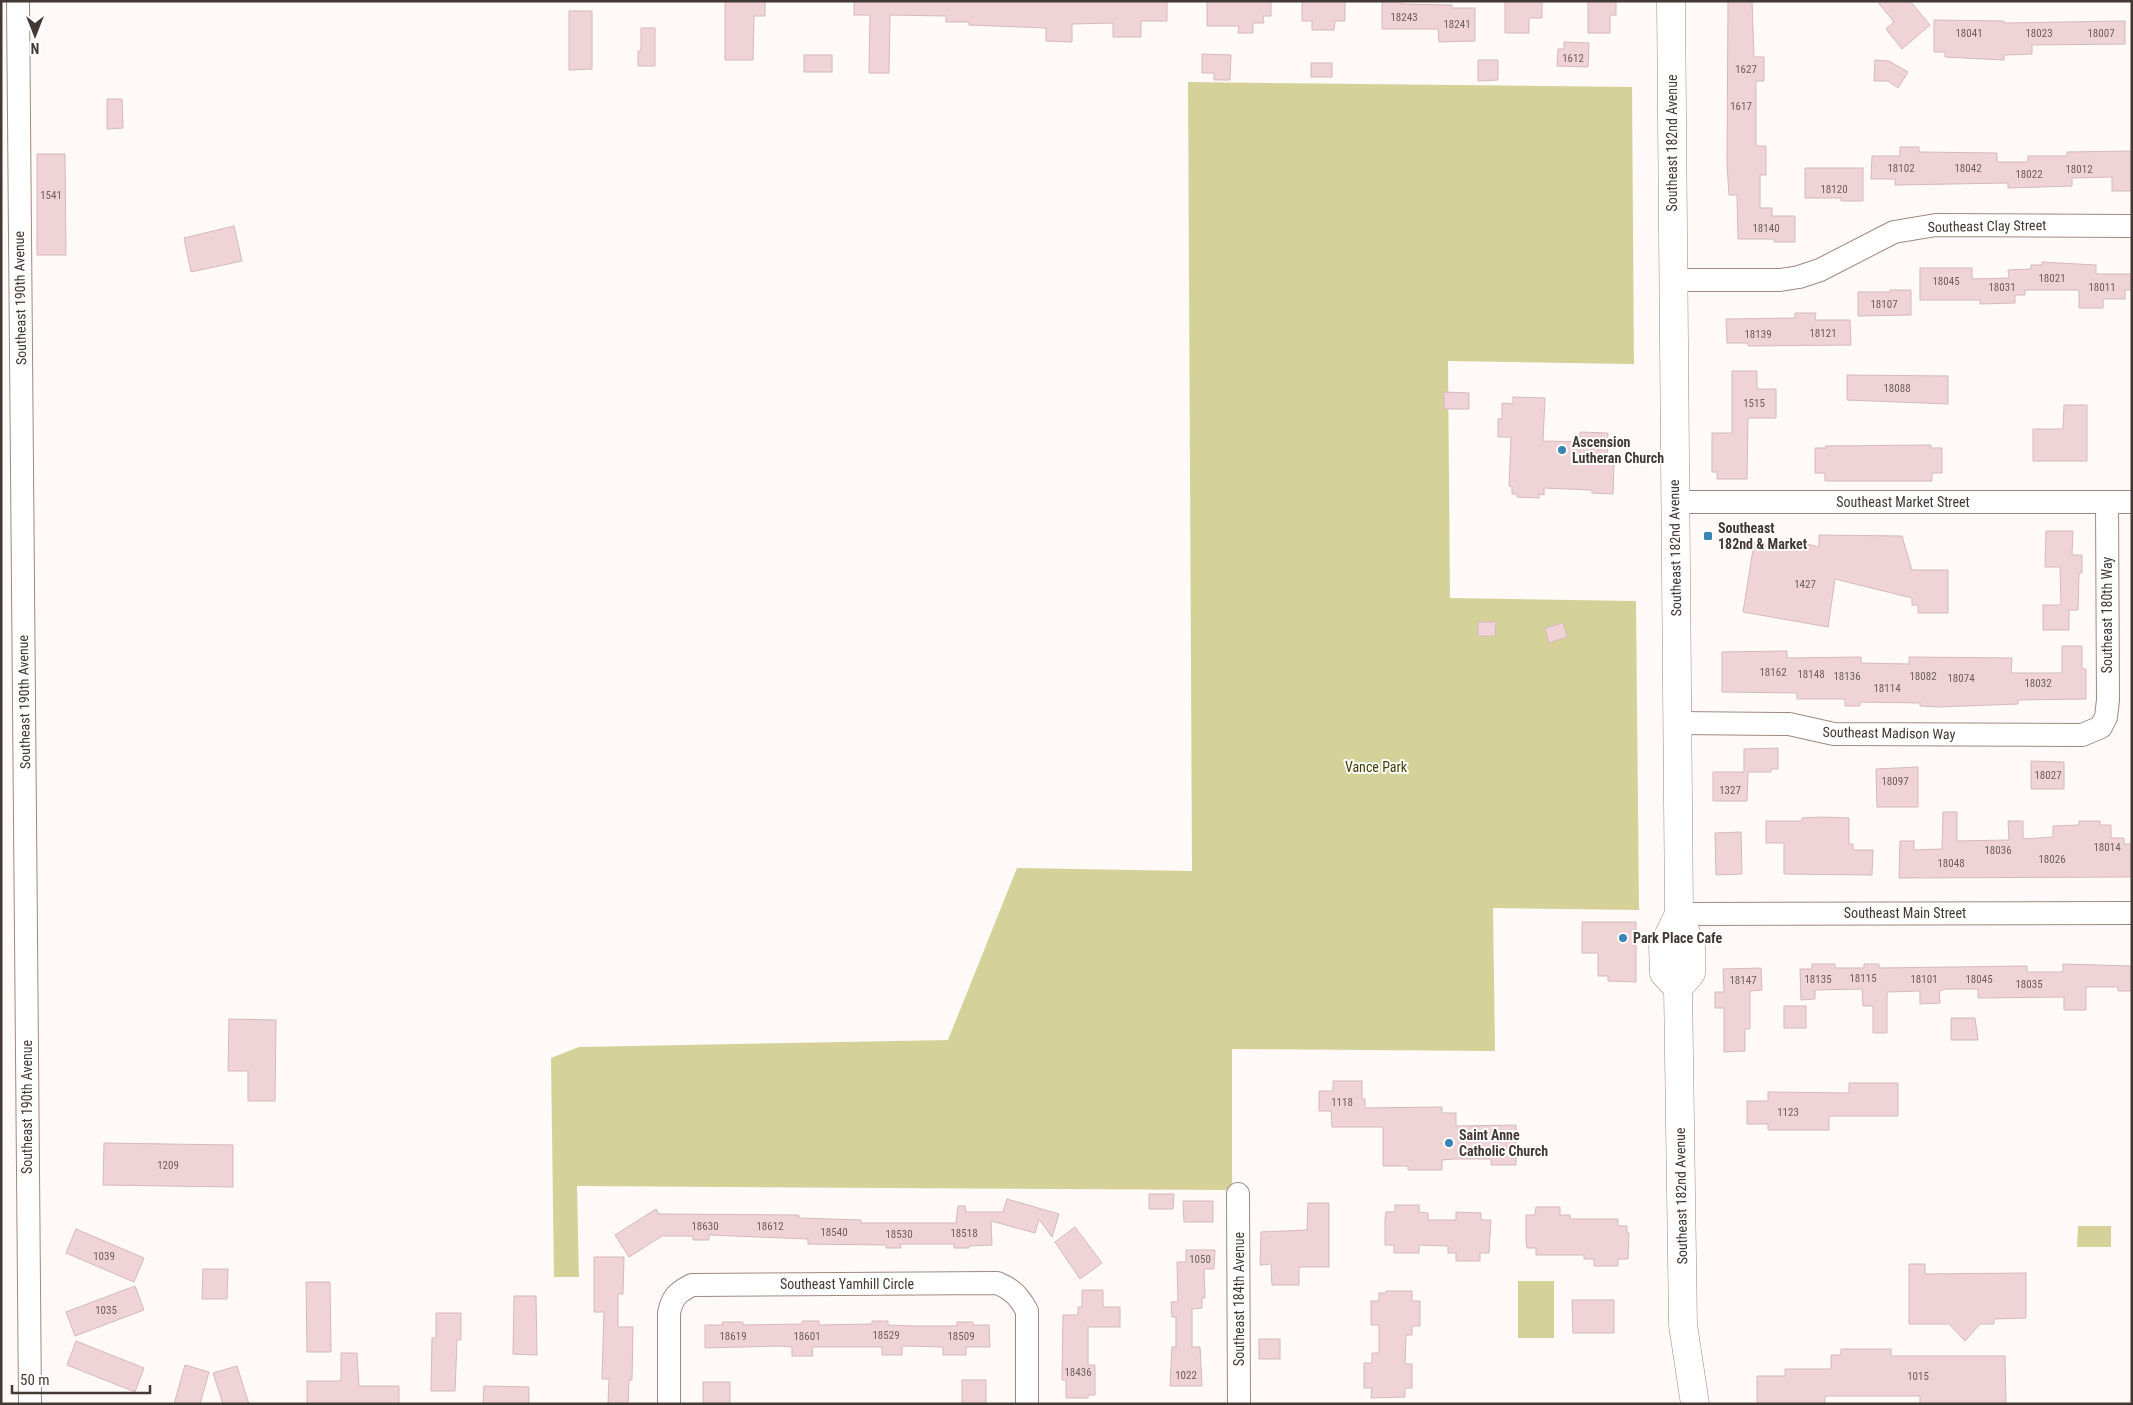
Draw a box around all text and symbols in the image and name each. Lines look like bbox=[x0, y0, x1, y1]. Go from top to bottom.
north arrow bbox=[10, 10, 60, 60]
house number: 18243 bbox=[1390, 11, 1418, 24]
house number: 18241 bbox=[1443, 18, 1471, 31]
house number: 18041 bbox=[1955, 27, 1983, 40]
house number: 18023 bbox=[2025, 27, 2053, 40]
house number: 18007 bbox=[2087, 27, 2115, 40]
text: N bbox=[31, 40, 39, 56]
house number: 1612 bbox=[1562, 52, 1584, 65]
house number: 1627 bbox=[1735, 63, 1757, 76]
street label: Southeast 182nd Avenue bbox=[1664, 74, 1680, 211]
house number: 1617 bbox=[1730, 100, 1752, 113]
house number: 18102 bbox=[1887, 162, 1915, 175]
house number: 18042 bbox=[1954, 162, 1982, 175]
house number: 18012 bbox=[2065, 163, 2093, 176]
house number: 18022 bbox=[2015, 168, 2043, 181]
house number: 18120 bbox=[1820, 183, 1848, 196]
house number: 1541 bbox=[40, 189, 62, 202]
street label: Southeast Clay Street bbox=[1928, 217, 2046, 235]
house number: 18140 bbox=[1752, 222, 1780, 235]
street label: Southeast 190th Avenue bbox=[11, 230, 29, 365]
house number: 18021 bbox=[2038, 272, 2066, 285]
house number: 18045 bbox=[1932, 275, 1960, 288]
house number: 18031 bbox=[1988, 281, 2016, 294]
house number: 18011 bbox=[2088, 281, 2116, 294]
house number: 18107 bbox=[1870, 298, 1898, 311]
house number: 18121 bbox=[1809, 327, 1837, 340]
house number: 18139 bbox=[1744, 328, 1772, 341]
house number: 18088 bbox=[1883, 382, 1911, 395]
house number: 1515 bbox=[1743, 397, 1765, 410]
place label: Ascension Lutheran Church bbox=[1572, 434, 1664, 466]
marker: Ascension Lutheran Church bbox=[1556, 444, 1568, 456]
street label: Southeast 182nd Avenue bbox=[1666, 479, 1684, 617]
street label: Southeast Market Street bbox=[1836, 494, 1970, 510]
place label: Southeast 182nd & Market bbox=[1718, 520, 1807, 552]
marker: Southeast 182nd & Market bbox=[1702, 530, 1714, 542]
street label: Southeast 180th Way bbox=[2099, 556, 2115, 673]
house number: 1427 bbox=[1794, 578, 1816, 591]
street label: Southeast 190th Avenue bbox=[15, 634, 33, 769]
house number: 18162 bbox=[1759, 666, 1787, 679]
house number: 18148 bbox=[1797, 668, 1825, 681]
house number: 18136 bbox=[1833, 670, 1861, 683]
house number: 18082 bbox=[1909, 670, 1937, 683]
house number: 18074 bbox=[1947, 672, 1975, 685]
house number: 18032 bbox=[2024, 677, 2052, 690]
house number: 18114 bbox=[1873, 682, 1901, 695]
street label: Southeast Madison Way bbox=[1823, 724, 1956, 742]
park label: Vance Park bbox=[1345, 759, 1408, 775]
house number: 18027 bbox=[2034, 769, 2062, 782]
house number: 18097 bbox=[1881, 775, 1909, 788]
house number: 1327 bbox=[1719, 784, 1741, 797]
house number: 18014 bbox=[2093, 841, 2121, 854]
house number: 18036 bbox=[1984, 844, 2012, 857]
house number: 18026 bbox=[2038, 853, 2066, 866]
house number: 18048 bbox=[1937, 857, 1965, 870]
street label: Southeast Main Street bbox=[1844, 905, 1966, 921]
place label: Park Place Cafe bbox=[1633, 930, 1722, 946]
marker: Park Place Cafe bbox=[1617, 932, 1629, 944]
house number: 18115 bbox=[1849, 972, 1877, 985]
house number: 18135 bbox=[1804, 973, 1832, 986]
house number: 18101 bbox=[1910, 973, 1938, 986]
house number: 18045 bbox=[1965, 973, 1993, 986]
house number: 18147 bbox=[1729, 974, 1757, 987]
house number: 18035 bbox=[2015, 978, 2043, 991]
street label: Southeast 190th Avenue bbox=[19, 1040, 35, 1174]
house number: 1118 bbox=[1331, 1096, 1353, 1109]
house number: 1123 bbox=[1777, 1106, 1799, 1119]
place label: Saint Anne Catholic Church bbox=[1459, 1127, 1548, 1159]
street label: Southeast 182nd Avenue bbox=[1672, 1127, 1690, 1265]
marker: Saint Anne Catholic Church bbox=[1443, 1137, 1455, 1149]
house number: 1209 bbox=[157, 1159, 179, 1172]
house number: 18630 bbox=[691, 1220, 719, 1233]
house number: 18612 bbox=[756, 1220, 784, 1233]
house number: 18540 bbox=[820, 1226, 848, 1239]
house number: 18518 bbox=[950, 1227, 978, 1240]
house number: 18530 bbox=[885, 1228, 913, 1241]
street label: Southeast 184th Avenue bbox=[1231, 1232, 1247, 1366]
house number: 1039 bbox=[93, 1250, 115, 1263]
house number: 1050 bbox=[1189, 1253, 1211, 1266]
street label: Southeast Yamhill Circle bbox=[780, 1276, 915, 1292]
house number: 1035 bbox=[95, 1304, 117, 1317]
house number: 18529 bbox=[872, 1329, 900, 1342]
house number: 18619 bbox=[719, 1330, 747, 1343]
house number: 18601 bbox=[793, 1330, 821, 1343]
house number: 18509 bbox=[947, 1330, 975, 1343]
scale bar bbox=[12, 1362, 150, 1394]
house number: 18436 bbox=[1064, 1366, 1092, 1379]
house number: 1022 bbox=[1175, 1369, 1197, 1382]
house number: 1015 bbox=[1907, 1370, 1929, 1383]
text: 50 m bbox=[20, 1371, 50, 1389]

